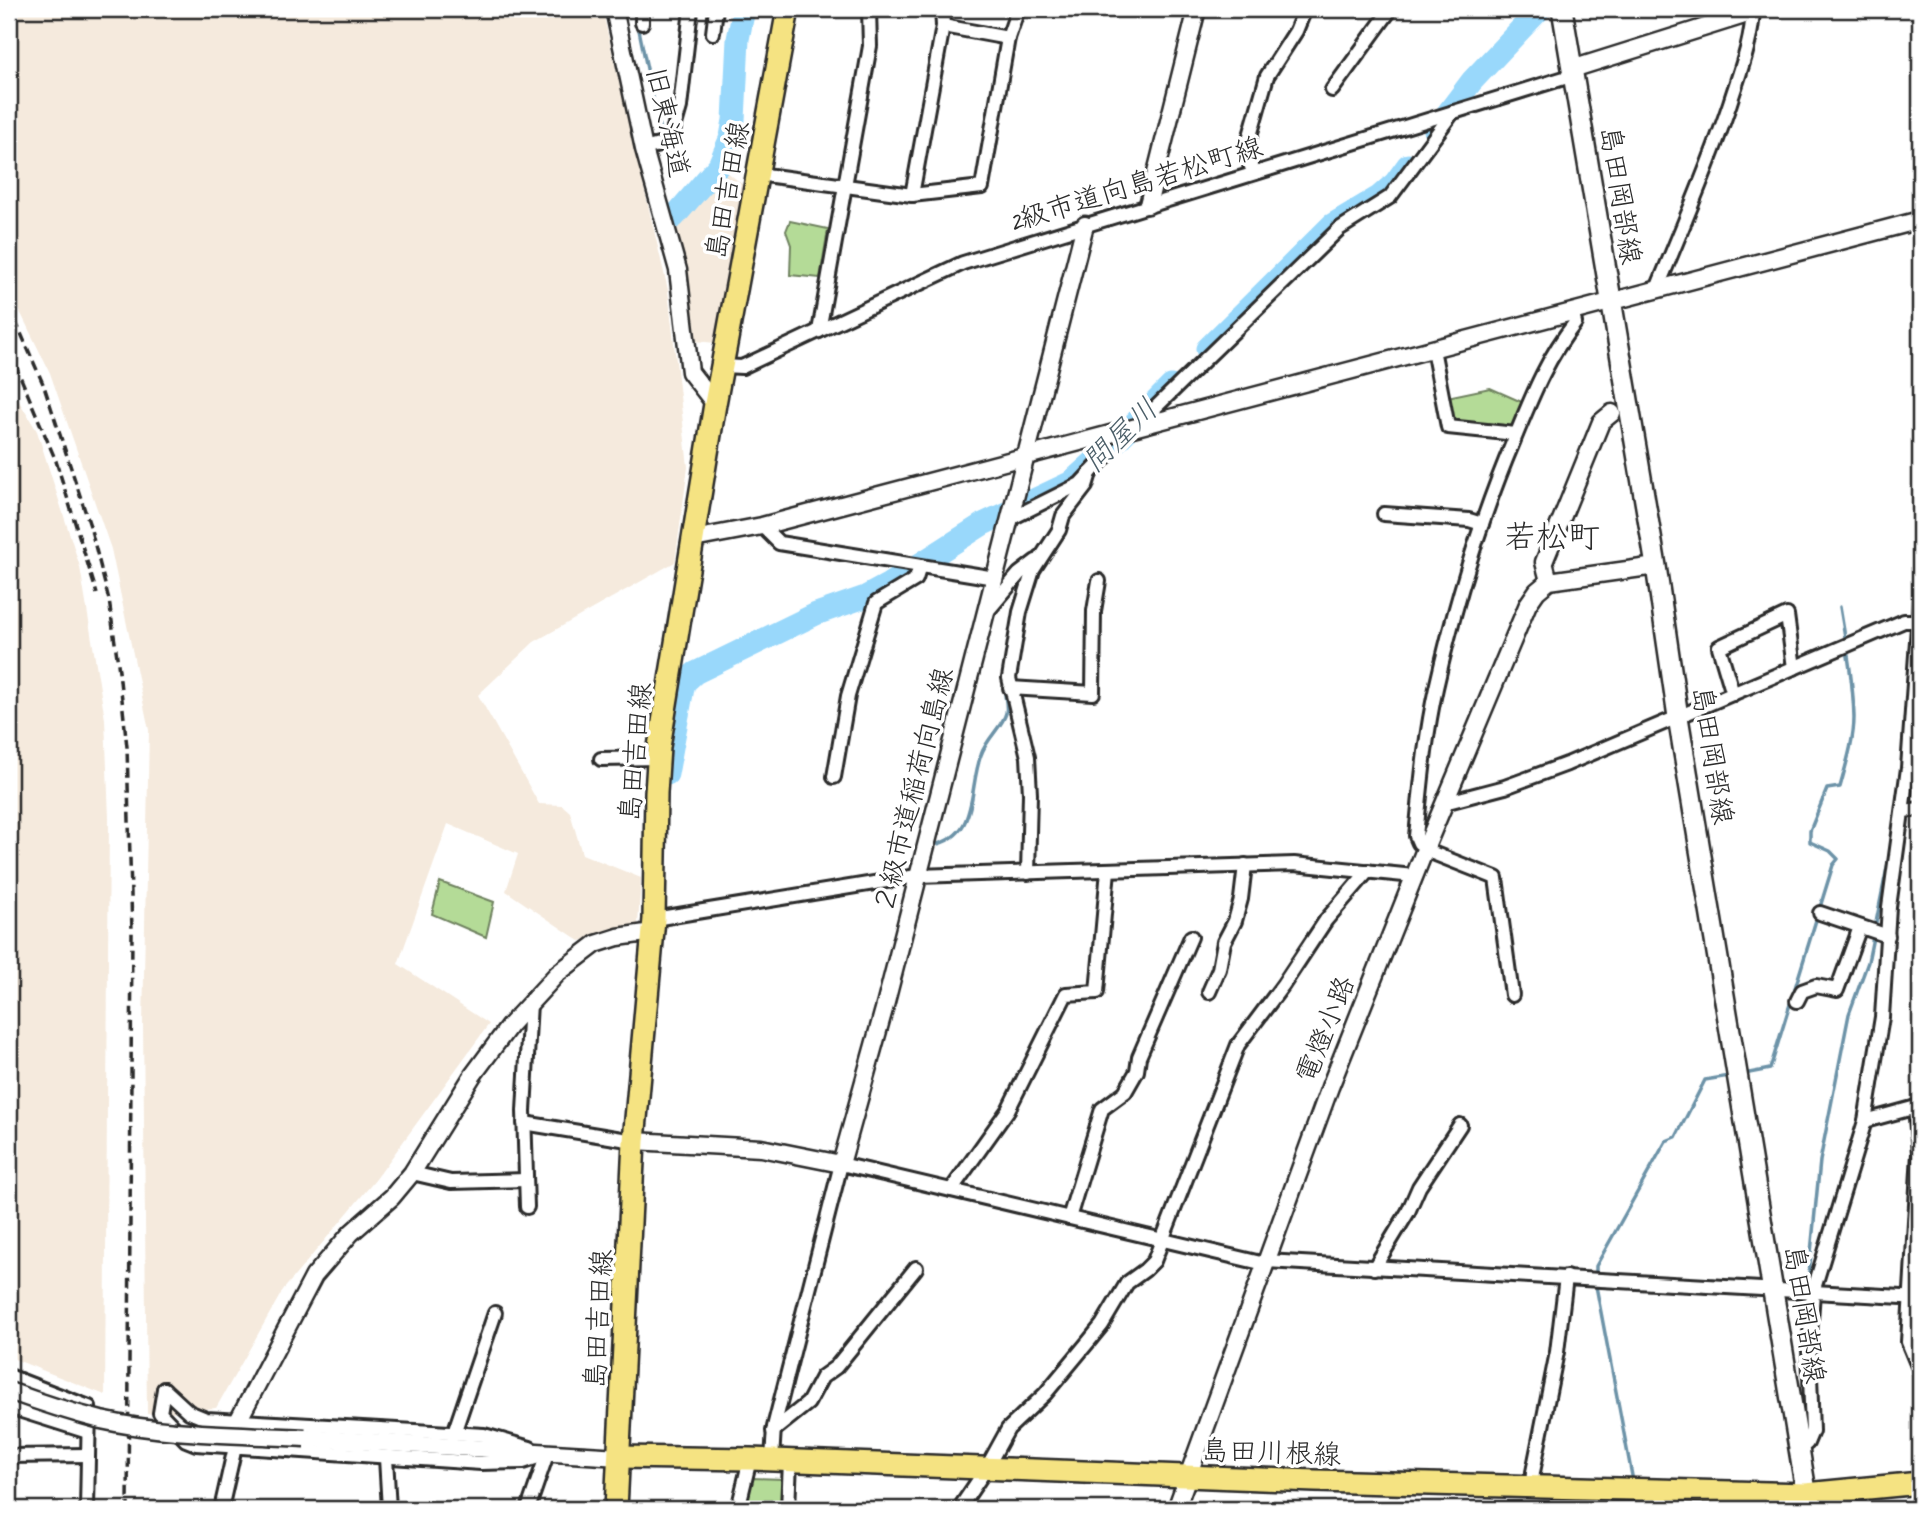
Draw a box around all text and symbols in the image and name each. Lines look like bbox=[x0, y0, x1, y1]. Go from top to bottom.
street label: 旧東海道 bbox=[638, 63, 698, 181]
street label: 島田吉田線 bbox=[698, 118, 756, 262]
street label: 島田岡部線 bbox=[1593, 123, 1649, 267]
street label: 2級市道向島若松町線 bbox=[1003, 129, 1267, 239]
water label: 問屋川 bbox=[1074, 390, 1166, 480]
district label: 若松町 bbox=[1504, 516, 1600, 557]
street label: ２級市道稲荷向島線 bbox=[866, 664, 960, 916]
street label: 島田吉田線 bbox=[611, 681, 659, 823]
street label: 島田岡部線 bbox=[1685, 683, 1741, 827]
street label: 電燈小路 bbox=[1288, 971, 1362, 1087]
street label: 島田岡部線 bbox=[1777, 1242, 1833, 1386]
street label: 島田吉田線 bbox=[577, 1248, 619, 1390]
street label: 島田川根線 bbox=[1200, 1432, 1342, 1472]

